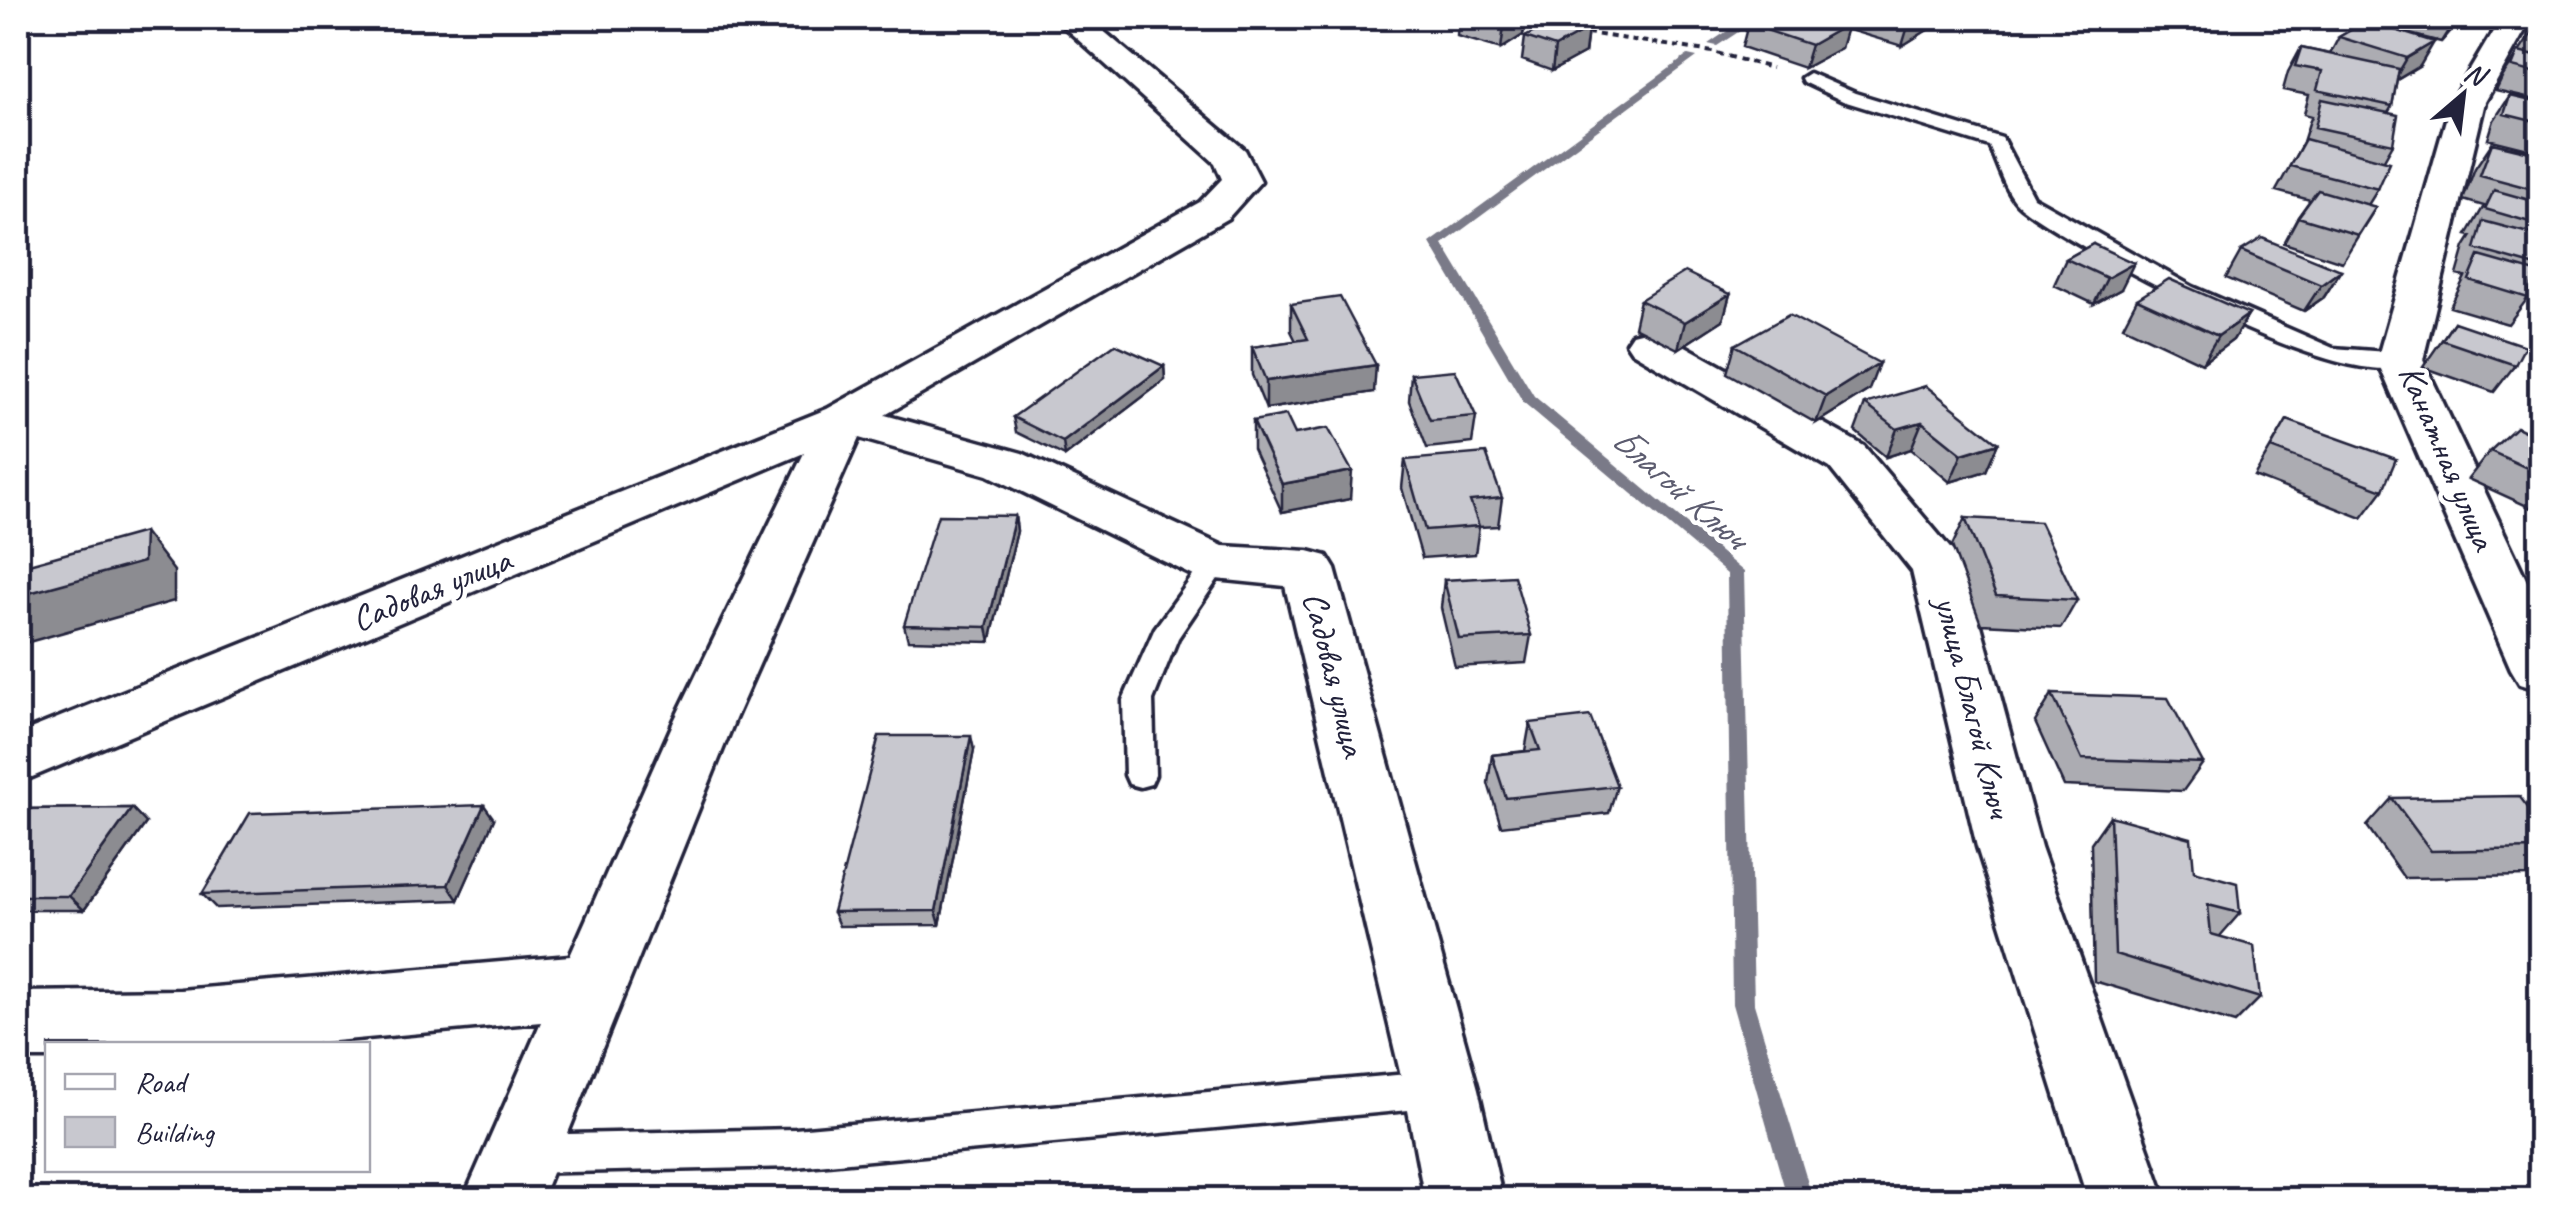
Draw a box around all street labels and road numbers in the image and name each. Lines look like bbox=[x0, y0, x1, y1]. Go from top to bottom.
street label: Канатная улица bbox=[2388, 358, 2508, 559]
street label: Садовая улица bbox=[345, 536, 520, 642]
street label: Садовая улица bbox=[1292, 587, 1377, 764]
street label: улица Благой Ключ bbox=[1924, 590, 2023, 825]

